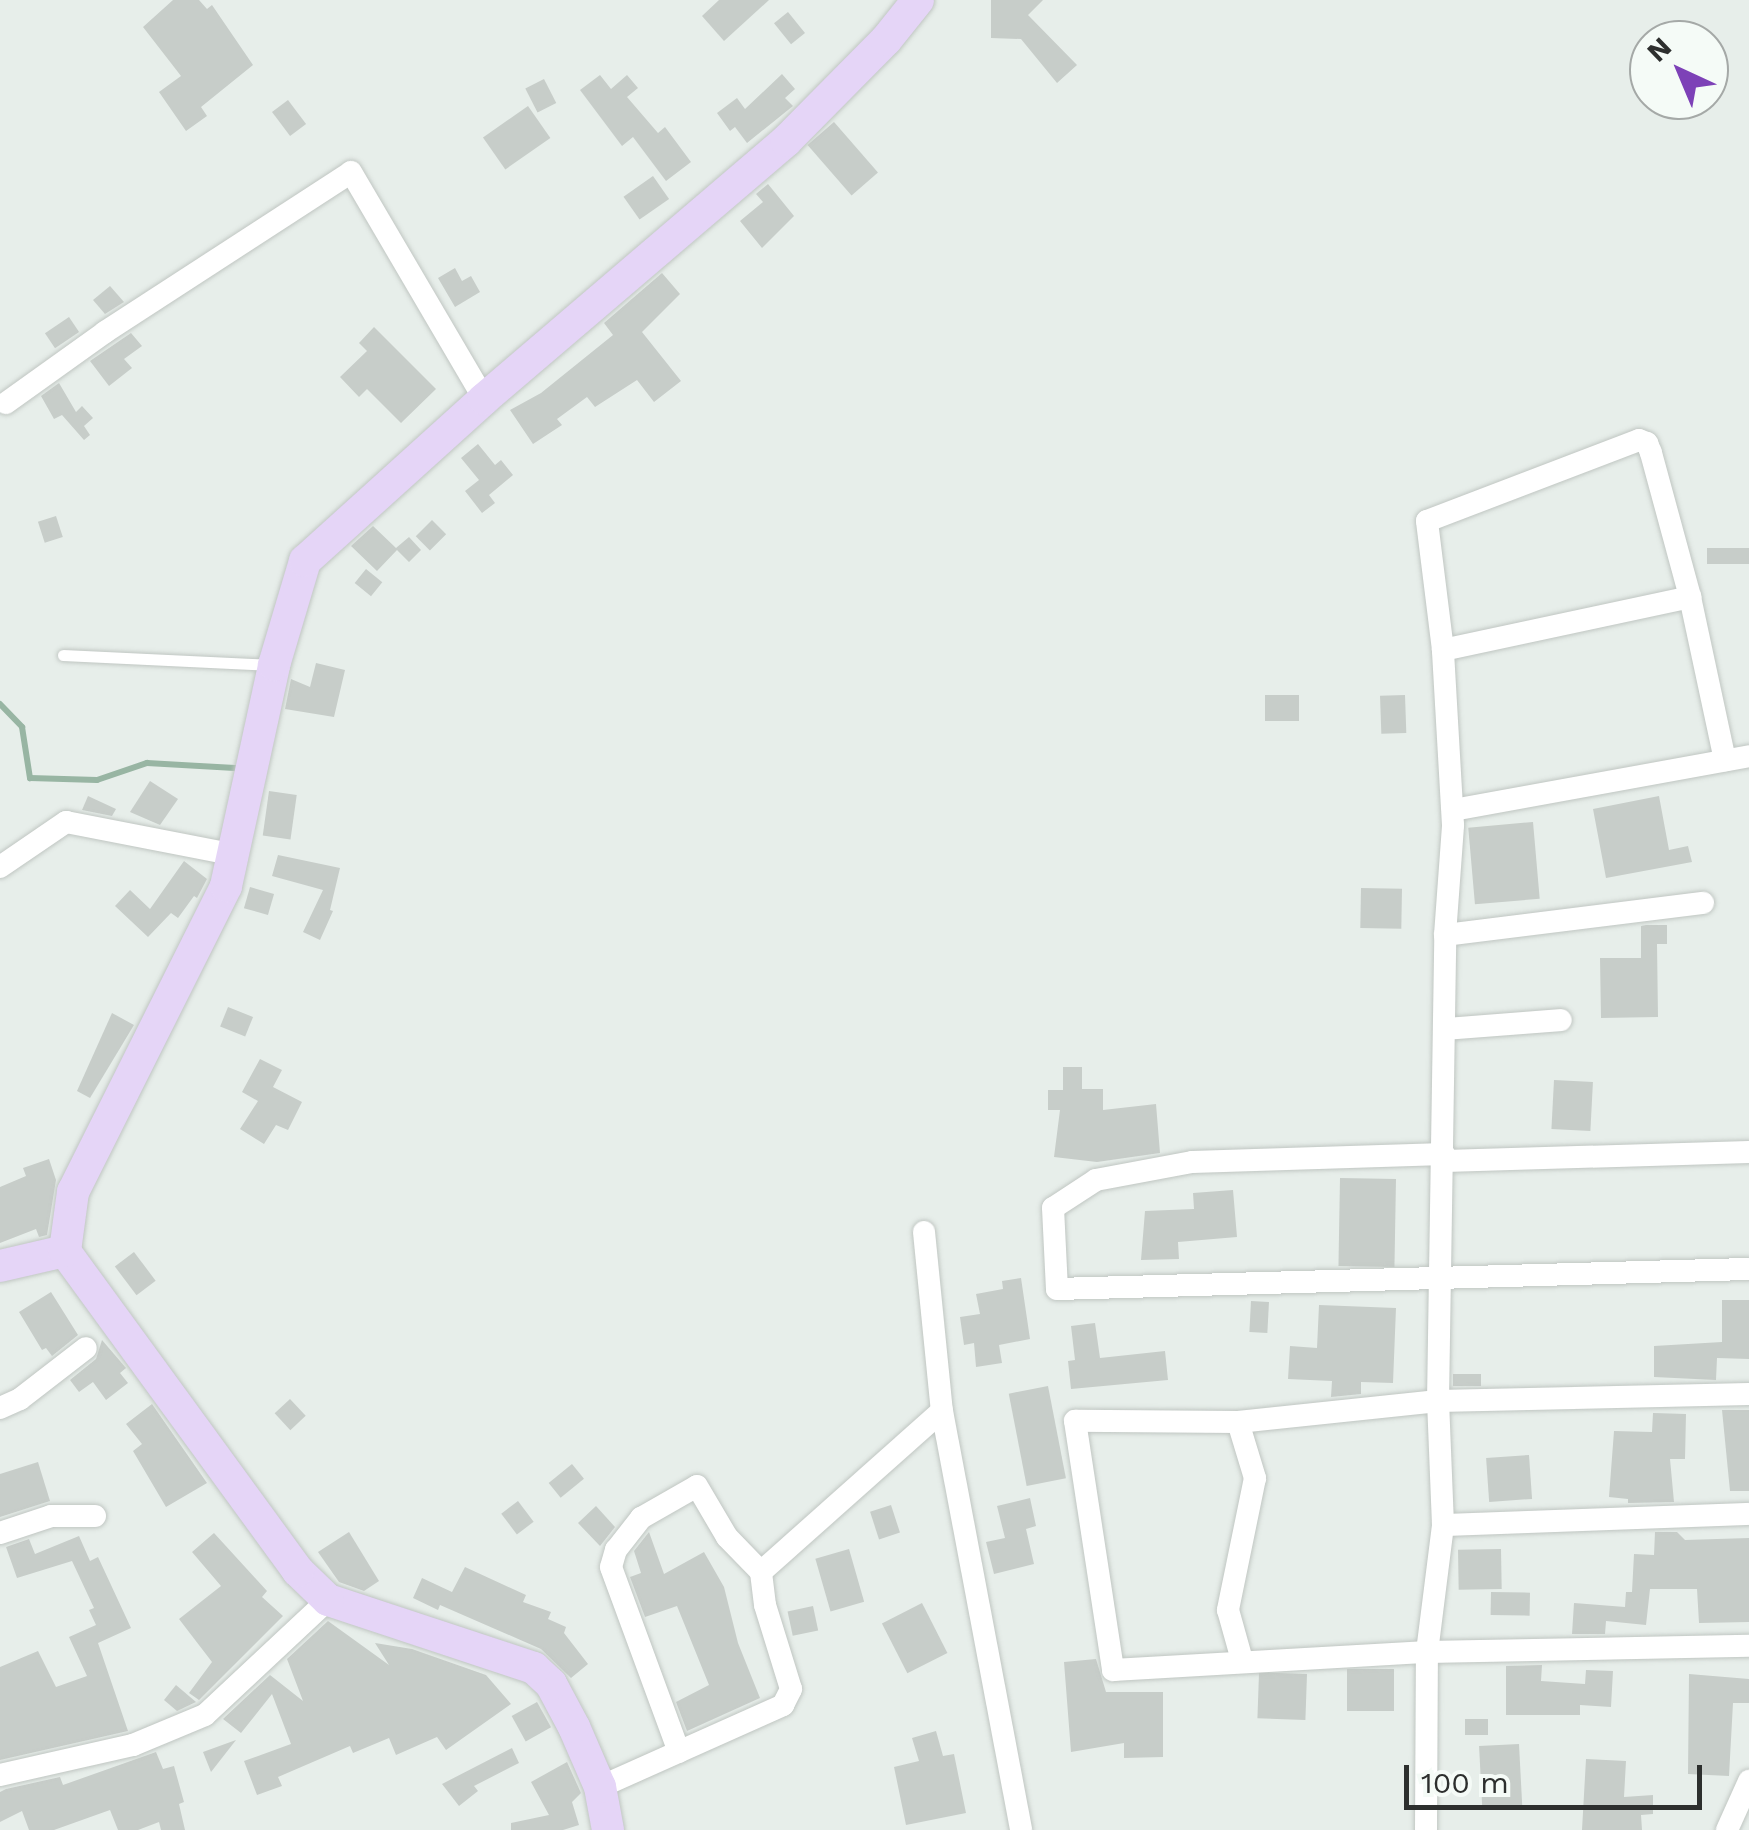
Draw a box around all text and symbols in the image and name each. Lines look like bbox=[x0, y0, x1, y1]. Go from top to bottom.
north arrow bbox=[1629, 20, 1729, 120]
text: N bbox=[1640, 30, 1678, 69]
scale bar bbox=[1409, 1745, 1706, 1807]
text: 100 m bbox=[1421, 1765, 1509, 1800]

